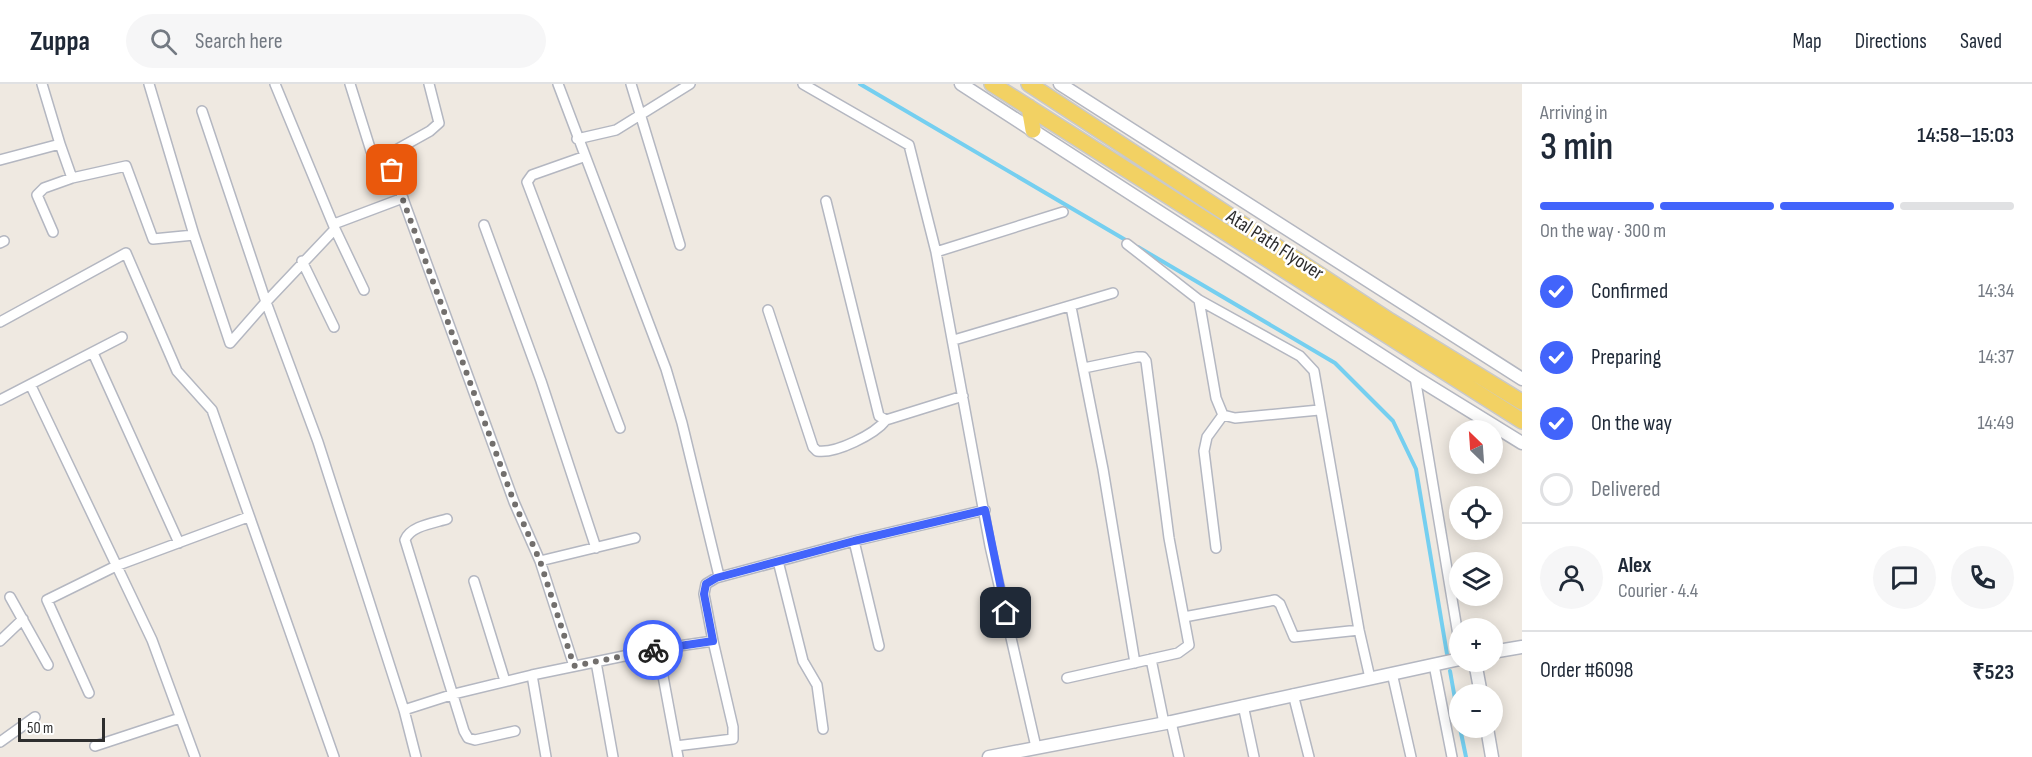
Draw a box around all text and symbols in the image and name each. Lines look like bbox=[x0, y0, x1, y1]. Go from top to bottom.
search box bbox=[126, 14, 546, 68]
text: Zuppa bbox=[30, 25, 90, 58]
icon: search bbox=[147, 25, 180, 58]
text: Search here bbox=[195, 28, 283, 55]
text: Map bbox=[1792, 29, 1822, 54]
text: Directions bbox=[1855, 29, 1927, 54]
text: Saved bbox=[1960, 29, 2002, 54]
text: Arriving in bbox=[1540, 101, 1608, 125]
text: 14:58–15:03 bbox=[1917, 122, 2014, 149]
text: 3 min bbox=[1540, 124, 1613, 171]
pin bbox=[366, 144, 417, 195]
icon: bag bbox=[375, 153, 408, 186]
street label: Atal Path Flyover bbox=[1221, 204, 1328, 286]
text: On the way · 300 m bbox=[1540, 219, 1666, 243]
icon: check bbox=[1540, 275, 1573, 308]
text: Confirmed bbox=[1591, 278, 1668, 305]
text: 14:34 bbox=[1978, 279, 2014, 303]
icon: check bbox=[1540, 341, 1573, 374]
text: Preparing bbox=[1591, 344, 1661, 371]
text: 14:37 bbox=[1978, 345, 2014, 369]
icon: check bbox=[1540, 407, 1573, 440]
text: On the way bbox=[1591, 410, 1672, 437]
text: 14:49 bbox=[1978, 411, 2014, 435]
north arrow bbox=[1449, 420, 1503, 474]
map controls bbox=[1449, 420, 1503, 738]
text: Delivered bbox=[1591, 476, 1660, 503]
button: locate bbox=[1449, 486, 1503, 540]
button: person bbox=[1540, 546, 1603, 609]
button: chat bbox=[1873, 546, 1936, 609]
button: phone bbox=[1951, 546, 2014, 609]
button: layers bbox=[1449, 552, 1503, 606]
text: Alex bbox=[1618, 552, 1651, 579]
text: Courier · 4.4 bbox=[1618, 579, 1698, 603]
pin bbox=[980, 587, 1031, 638]
icon: home bbox=[989, 596, 1022, 629]
button: + bbox=[1449, 618, 1503, 672]
courier bbox=[623, 620, 683, 680]
icon: bike bbox=[637, 634, 670, 667]
text: Order #6098 bbox=[1540, 657, 1633, 684]
text: ₹523 bbox=[1972, 659, 2014, 686]
button: − bbox=[1449, 684, 1503, 738]
scale bar bbox=[18, 715, 105, 742]
text: 50 m bbox=[27, 719, 53, 738]

